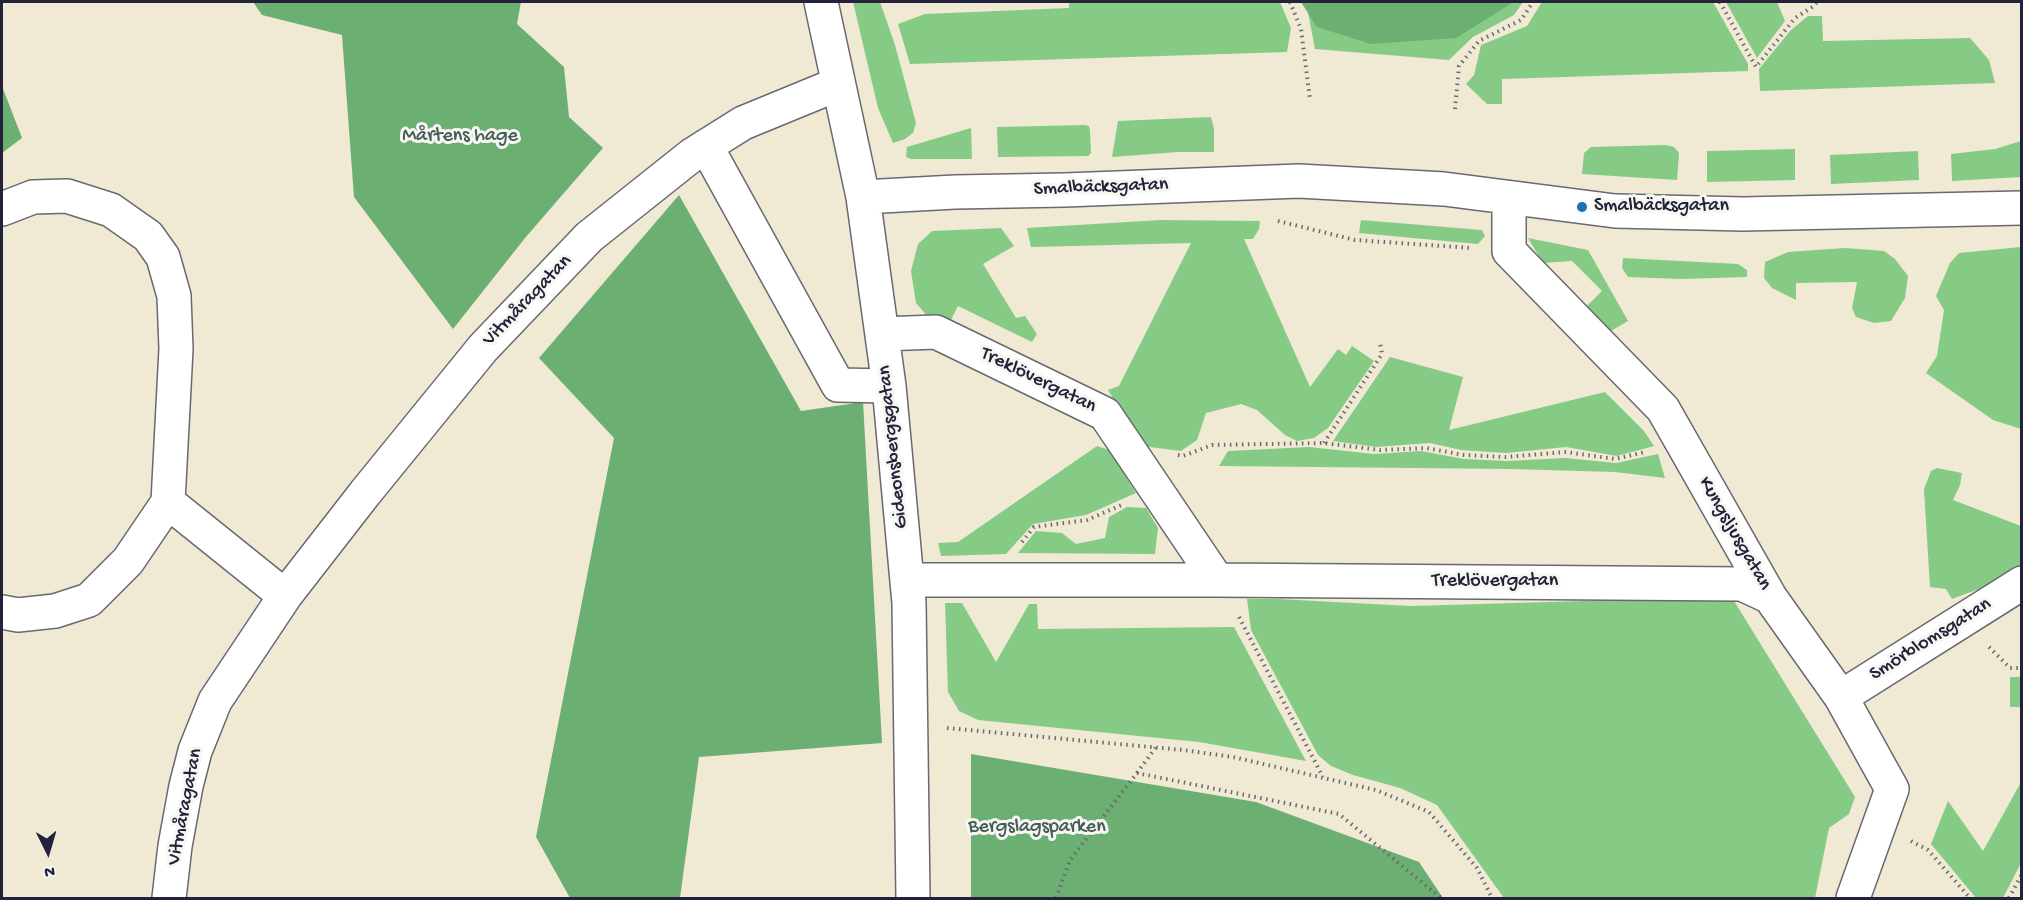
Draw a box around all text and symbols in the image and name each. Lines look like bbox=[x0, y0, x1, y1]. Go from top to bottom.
park label: Mårtens hage bbox=[402, 125, 518, 149]
street label: Smalbäcksgatan bbox=[1033, 174, 1169, 202]
place label: Smalbäcksgatan bbox=[1594, 195, 1729, 219]
marker: Smalbäcksgatan bbox=[1575, 200, 1589, 214]
street label: Vitmåragatan bbox=[478, 250, 578, 352]
street label: Treklövergatan bbox=[976, 343, 1100, 419]
street label: Gideonsbergsgatan bbox=[873, 364, 915, 530]
street label: Kungsljusgatan bbox=[1692, 473, 1776, 595]
street label: Treklövergatan bbox=[1432, 570, 1558, 594]
street label: Smörblomsgatan bbox=[1866, 593, 1996, 687]
street label: Vitmåragatan bbox=[163, 747, 209, 867]
park label: Bergslagsparken bbox=[968, 816, 1106, 840]
north arrow bbox=[18, 822, 78, 882]
text: N bbox=[44, 861, 56, 880]

